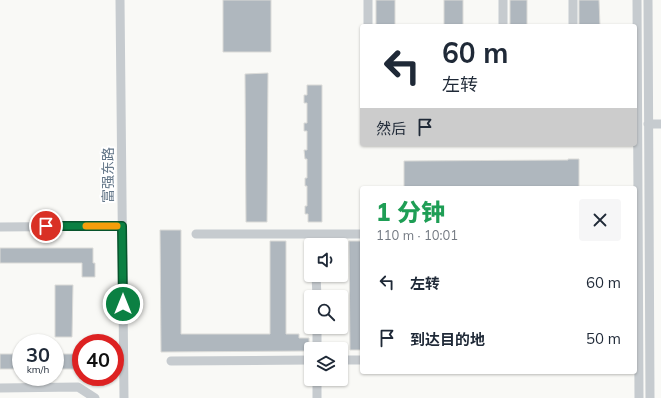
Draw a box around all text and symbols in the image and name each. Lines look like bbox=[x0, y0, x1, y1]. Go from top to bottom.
text: 60 m bbox=[442, 35, 508, 70]
icon: left bbox=[376, 40, 428, 92]
text: 左转 bbox=[442, 73, 478, 96]
icon: arrive bbox=[414, 116, 436, 138]
text: 然后 bbox=[376, 119, 406, 138]
street label: 富强东路 bbox=[99, 147, 117, 203]
text: 1 分钟 bbox=[376, 197, 445, 227]
button: close bbox=[579, 199, 621, 241]
pin bbox=[29, 209, 63, 243]
icon: arrive bbox=[35, 215, 57, 237]
text: 110 m · 10:01 bbox=[376, 227, 458, 243]
map controls bbox=[304, 238, 348, 386]
button: sound bbox=[304, 238, 348, 282]
icon: left bbox=[376, 271, 398, 293]
text: 60 m bbox=[586, 273, 621, 292]
text: 左转 bbox=[410, 274, 440, 293]
position arrow bbox=[102, 283, 144, 325]
button: search bbox=[304, 290, 348, 334]
icon: arrive bbox=[376, 327, 398, 349]
text: 50 m bbox=[586, 329, 621, 348]
text: 到达目的地 bbox=[410, 330, 485, 349]
speed limit sign: 40 bbox=[72, 334, 124, 386]
text: 30 bbox=[26, 342, 50, 367]
button: layers bbox=[304, 342, 348, 386]
text: km/h bbox=[27, 363, 49, 376]

